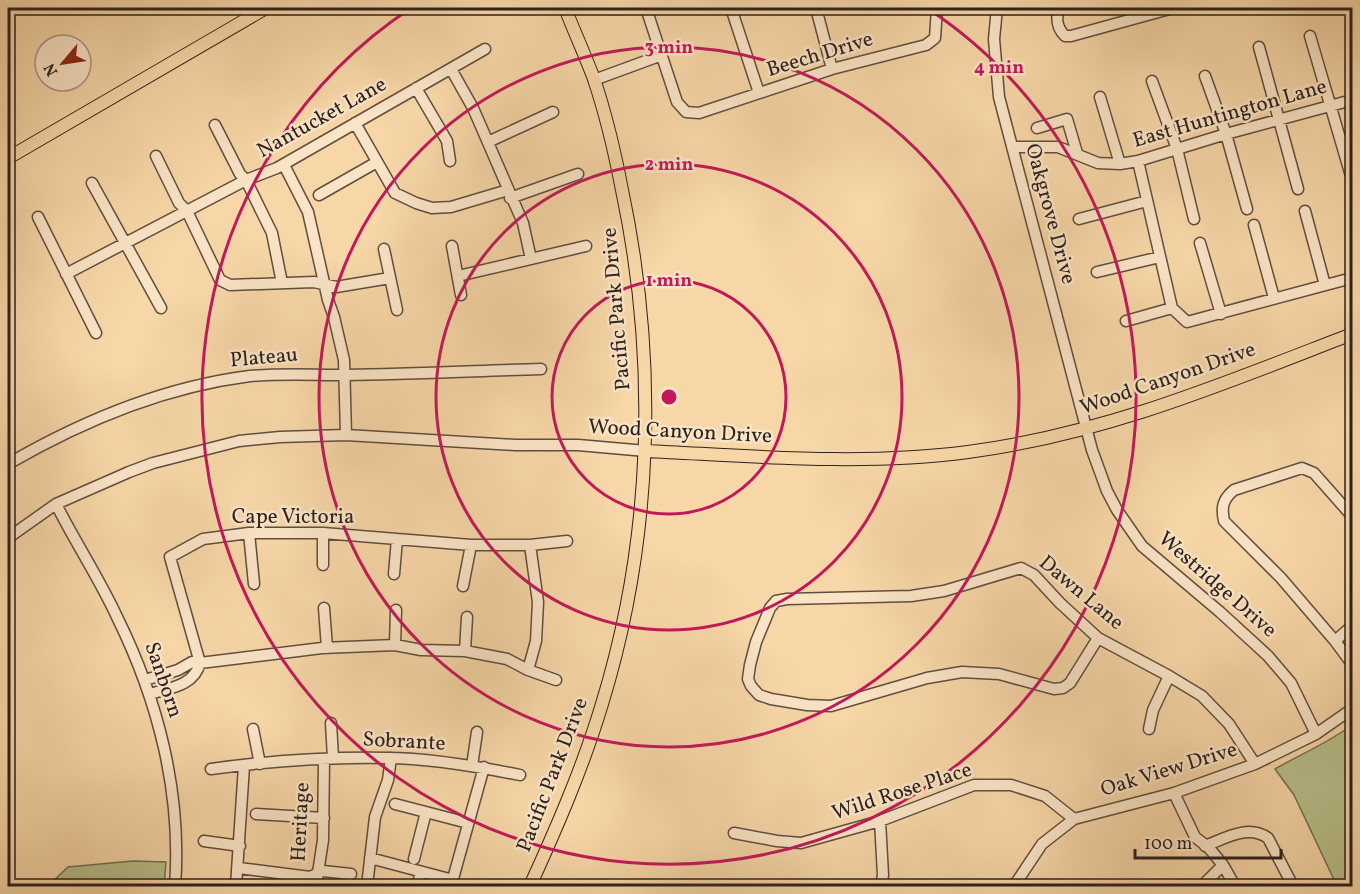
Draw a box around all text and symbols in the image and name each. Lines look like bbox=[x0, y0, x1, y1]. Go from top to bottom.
street label: Beech Drive bbox=[763, 25, 877, 85]
north arrow bbox=[33, 33, 93, 93]
text: 3 min bbox=[645, 36, 693, 61]
text: 4 min bbox=[974, 56, 1024, 81]
text: N bbox=[39, 59, 64, 80]
street label: Nantucket Lane bbox=[252, 70, 392, 166]
street label: East Huntington Lane bbox=[1130, 72, 1330, 156]
street label: Oakgrove Drive bbox=[1017, 141, 1083, 287]
text: 2 min bbox=[645, 153, 693, 178]
street label: Pacific Park Drive bbox=[595, 226, 639, 392]
text: 1 min bbox=[646, 269, 692, 294]
street label: Wood Canyon Drive bbox=[1076, 335, 1260, 423]
street label: Plateau bbox=[229, 341, 299, 375]
centre of rings bbox=[659, 387, 679, 407]
street label: Wood Canyon Drive bbox=[587, 413, 773, 451]
street label: Cape Victoria bbox=[232, 503, 354, 532]
street label: Westridge Drive bbox=[1151, 525, 1283, 645]
street label: Dawn Lane bbox=[1032, 549, 1130, 637]
street label: Sanborn bbox=[136, 638, 190, 722]
street label: Pacific Park Drive bbox=[510, 693, 596, 857]
street label: Sobrante bbox=[362, 725, 446, 759]
street label: Oak View Drive bbox=[1097, 735, 1241, 805]
street label: Wild Rose Place bbox=[828, 756, 976, 828]
street label: Heritage bbox=[284, 782, 318, 862]
scale bar bbox=[1135, 822, 1280, 860]
text: 100 m bbox=[1144, 832, 1193, 857]

